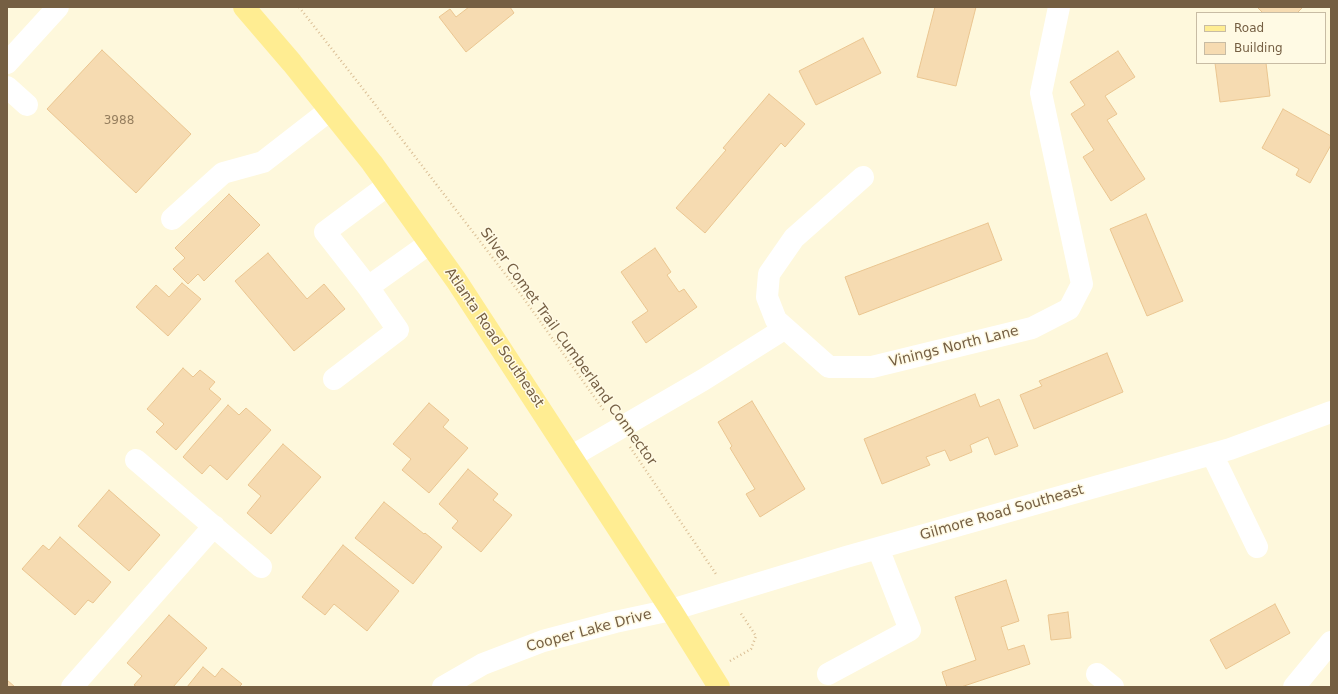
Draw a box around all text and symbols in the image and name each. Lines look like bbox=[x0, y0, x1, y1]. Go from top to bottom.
legend bbox=[1196, 12, 1326, 64]
text: Road bbox=[1234, 21, 1264, 35]
text: Building bbox=[1234, 41, 1283, 55]
house number: 3988 bbox=[104, 114, 134, 128]
street label: Silver Comet Trail Cumberland Connector bbox=[476, 225, 660, 469]
street label: Atlanta Road Southeast bbox=[441, 265, 547, 411]
street label: Vinings North Lane bbox=[887, 323, 1021, 371]
street label: Gilmore Road Southeast bbox=[918, 482, 1086, 544]
street label: Cooper Lake Drive bbox=[525, 606, 653, 656]

